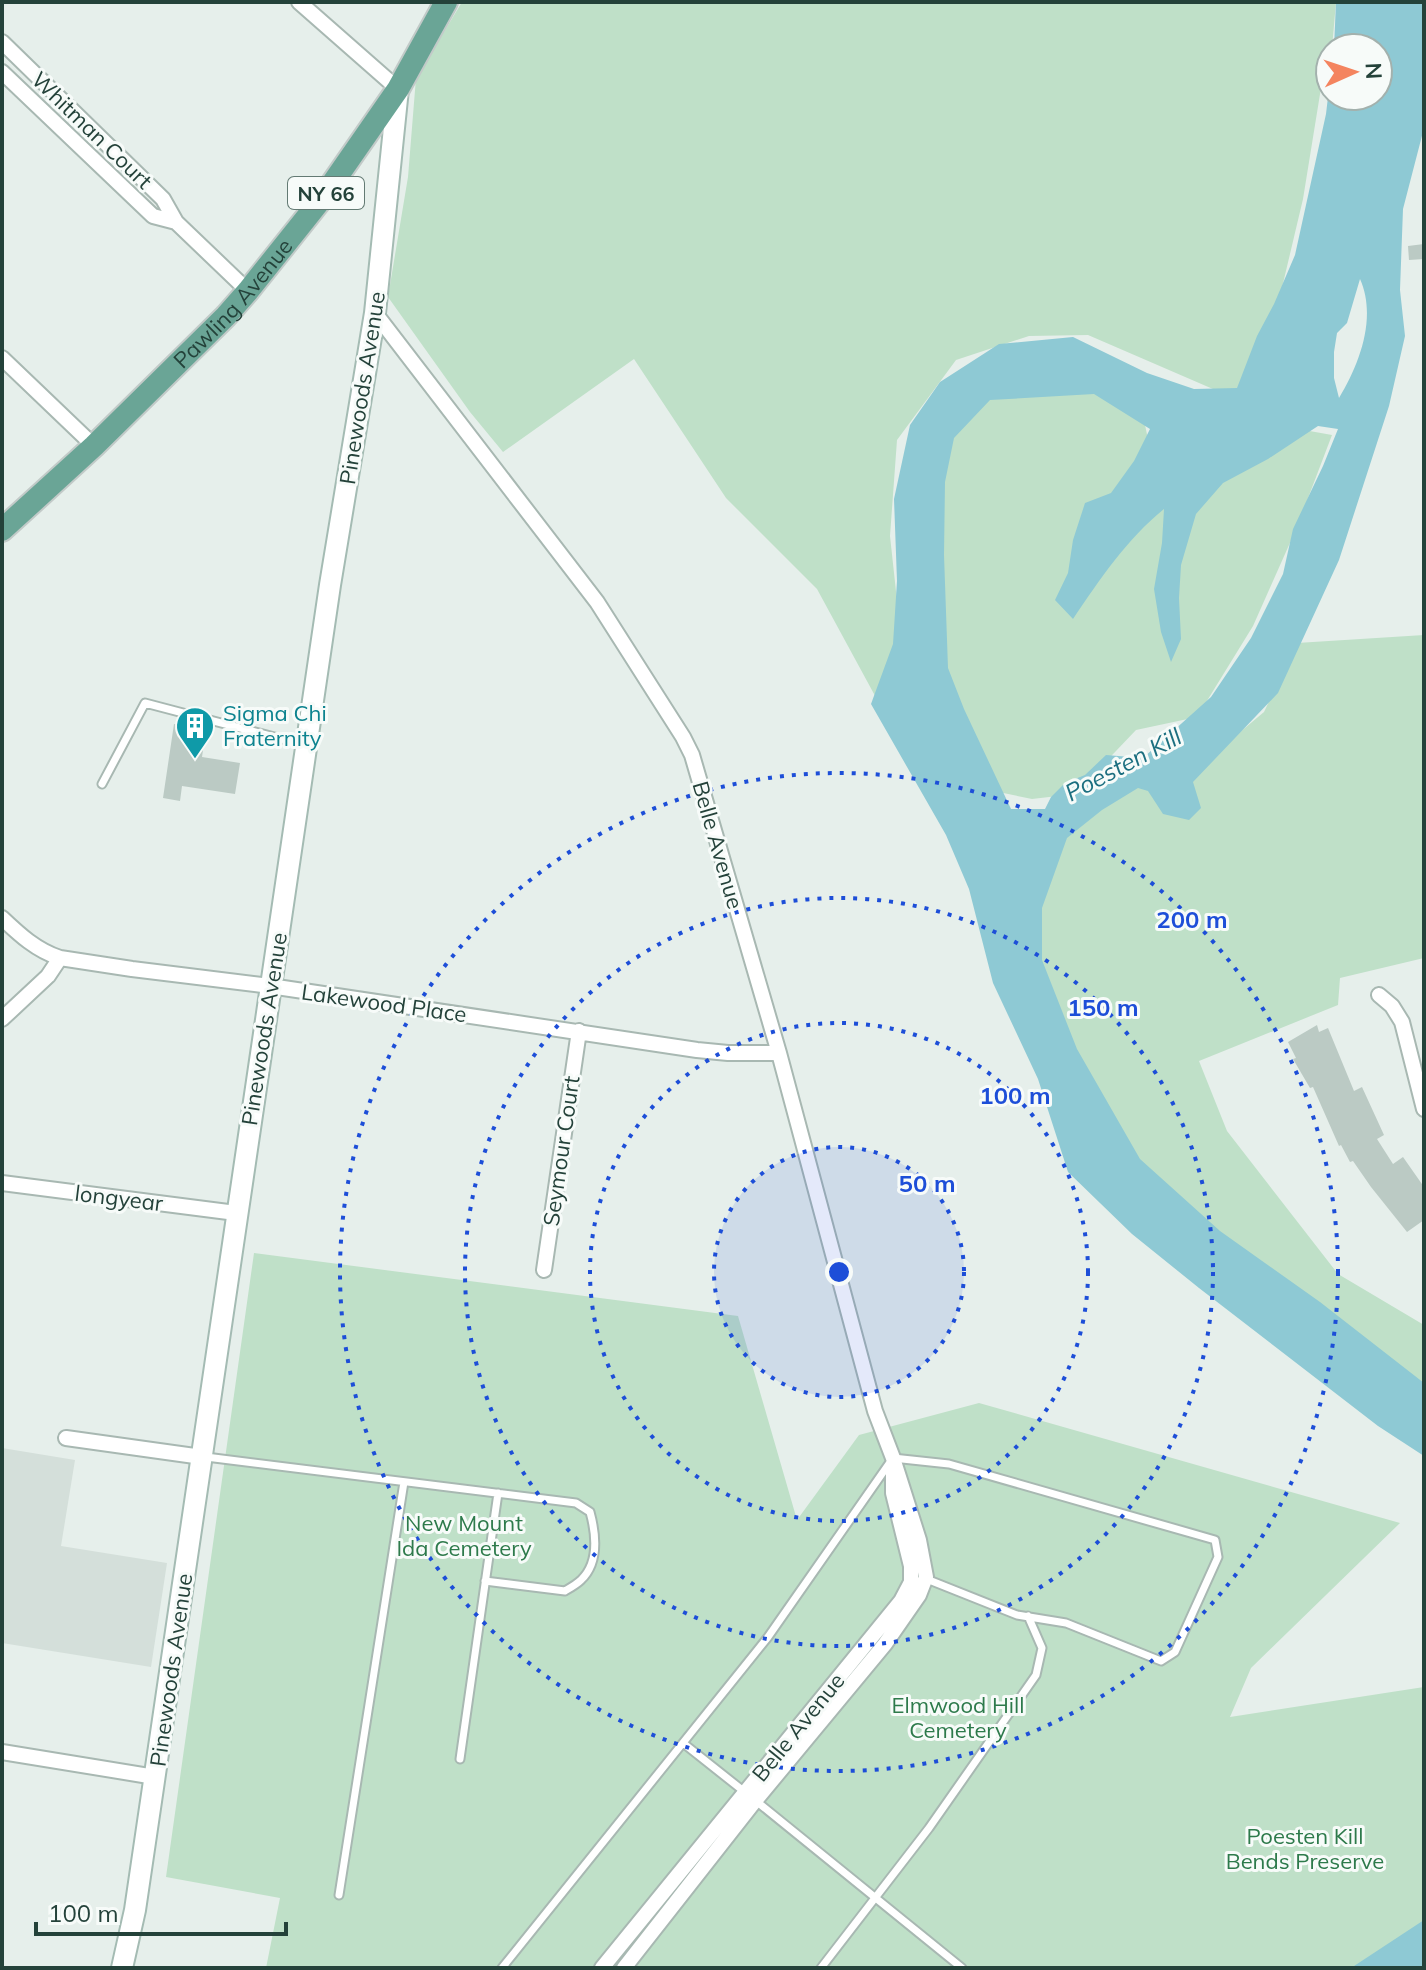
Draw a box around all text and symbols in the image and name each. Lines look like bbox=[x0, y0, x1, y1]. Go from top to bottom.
north arrow bbox=[1314, 32, 1394, 112]
text: N bbox=[1360, 62, 1388, 80]
street label: Whitman Court bbox=[26, 65, 158, 195]
road number: NY 66 bbox=[288, 177, 364, 209]
street label: Pawling Avenue bbox=[167, 233, 298, 374]
street label: Pinewoods Avenue bbox=[333, 290, 391, 486]
place label: Sigma Chi Fraternity bbox=[223, 699, 327, 752]
building icon: Sigma Chi Fraternity bbox=[174, 705, 216, 760]
water label: Poesten Kill bbox=[1060, 721, 1187, 807]
street label: Belle Avenue bbox=[686, 778, 750, 912]
text: 200 m bbox=[1156, 904, 1228, 934]
street label: Pinewoods Avenue bbox=[235, 931, 293, 1127]
street label: Lakewood Place bbox=[300, 978, 468, 1028]
text: 150 m bbox=[1067, 992, 1139, 1022]
street label: Seymour Court bbox=[537, 1074, 585, 1228]
text: 100 m bbox=[979, 1080, 1051, 1110]
text: 50 m bbox=[899, 1168, 955, 1198]
street label: longyear bbox=[73, 1179, 165, 1217]
centre of rings bbox=[825, 1258, 853, 1286]
park label: New Mount Ida Cemetery bbox=[396, 1509, 532, 1562]
street label: Pinewoods Avenue bbox=[144, 1572, 198, 1768]
street label: Belle Avenue bbox=[746, 1667, 850, 1787]
park label: Elmwood Hill Cemetery bbox=[892, 1691, 1024, 1744]
park label: Poesten Kill Bends Preserve bbox=[1226, 1822, 1384, 1875]
scale bar bbox=[36, 1886, 286, 1936]
text: 100 m bbox=[48, 1898, 119, 1928]

